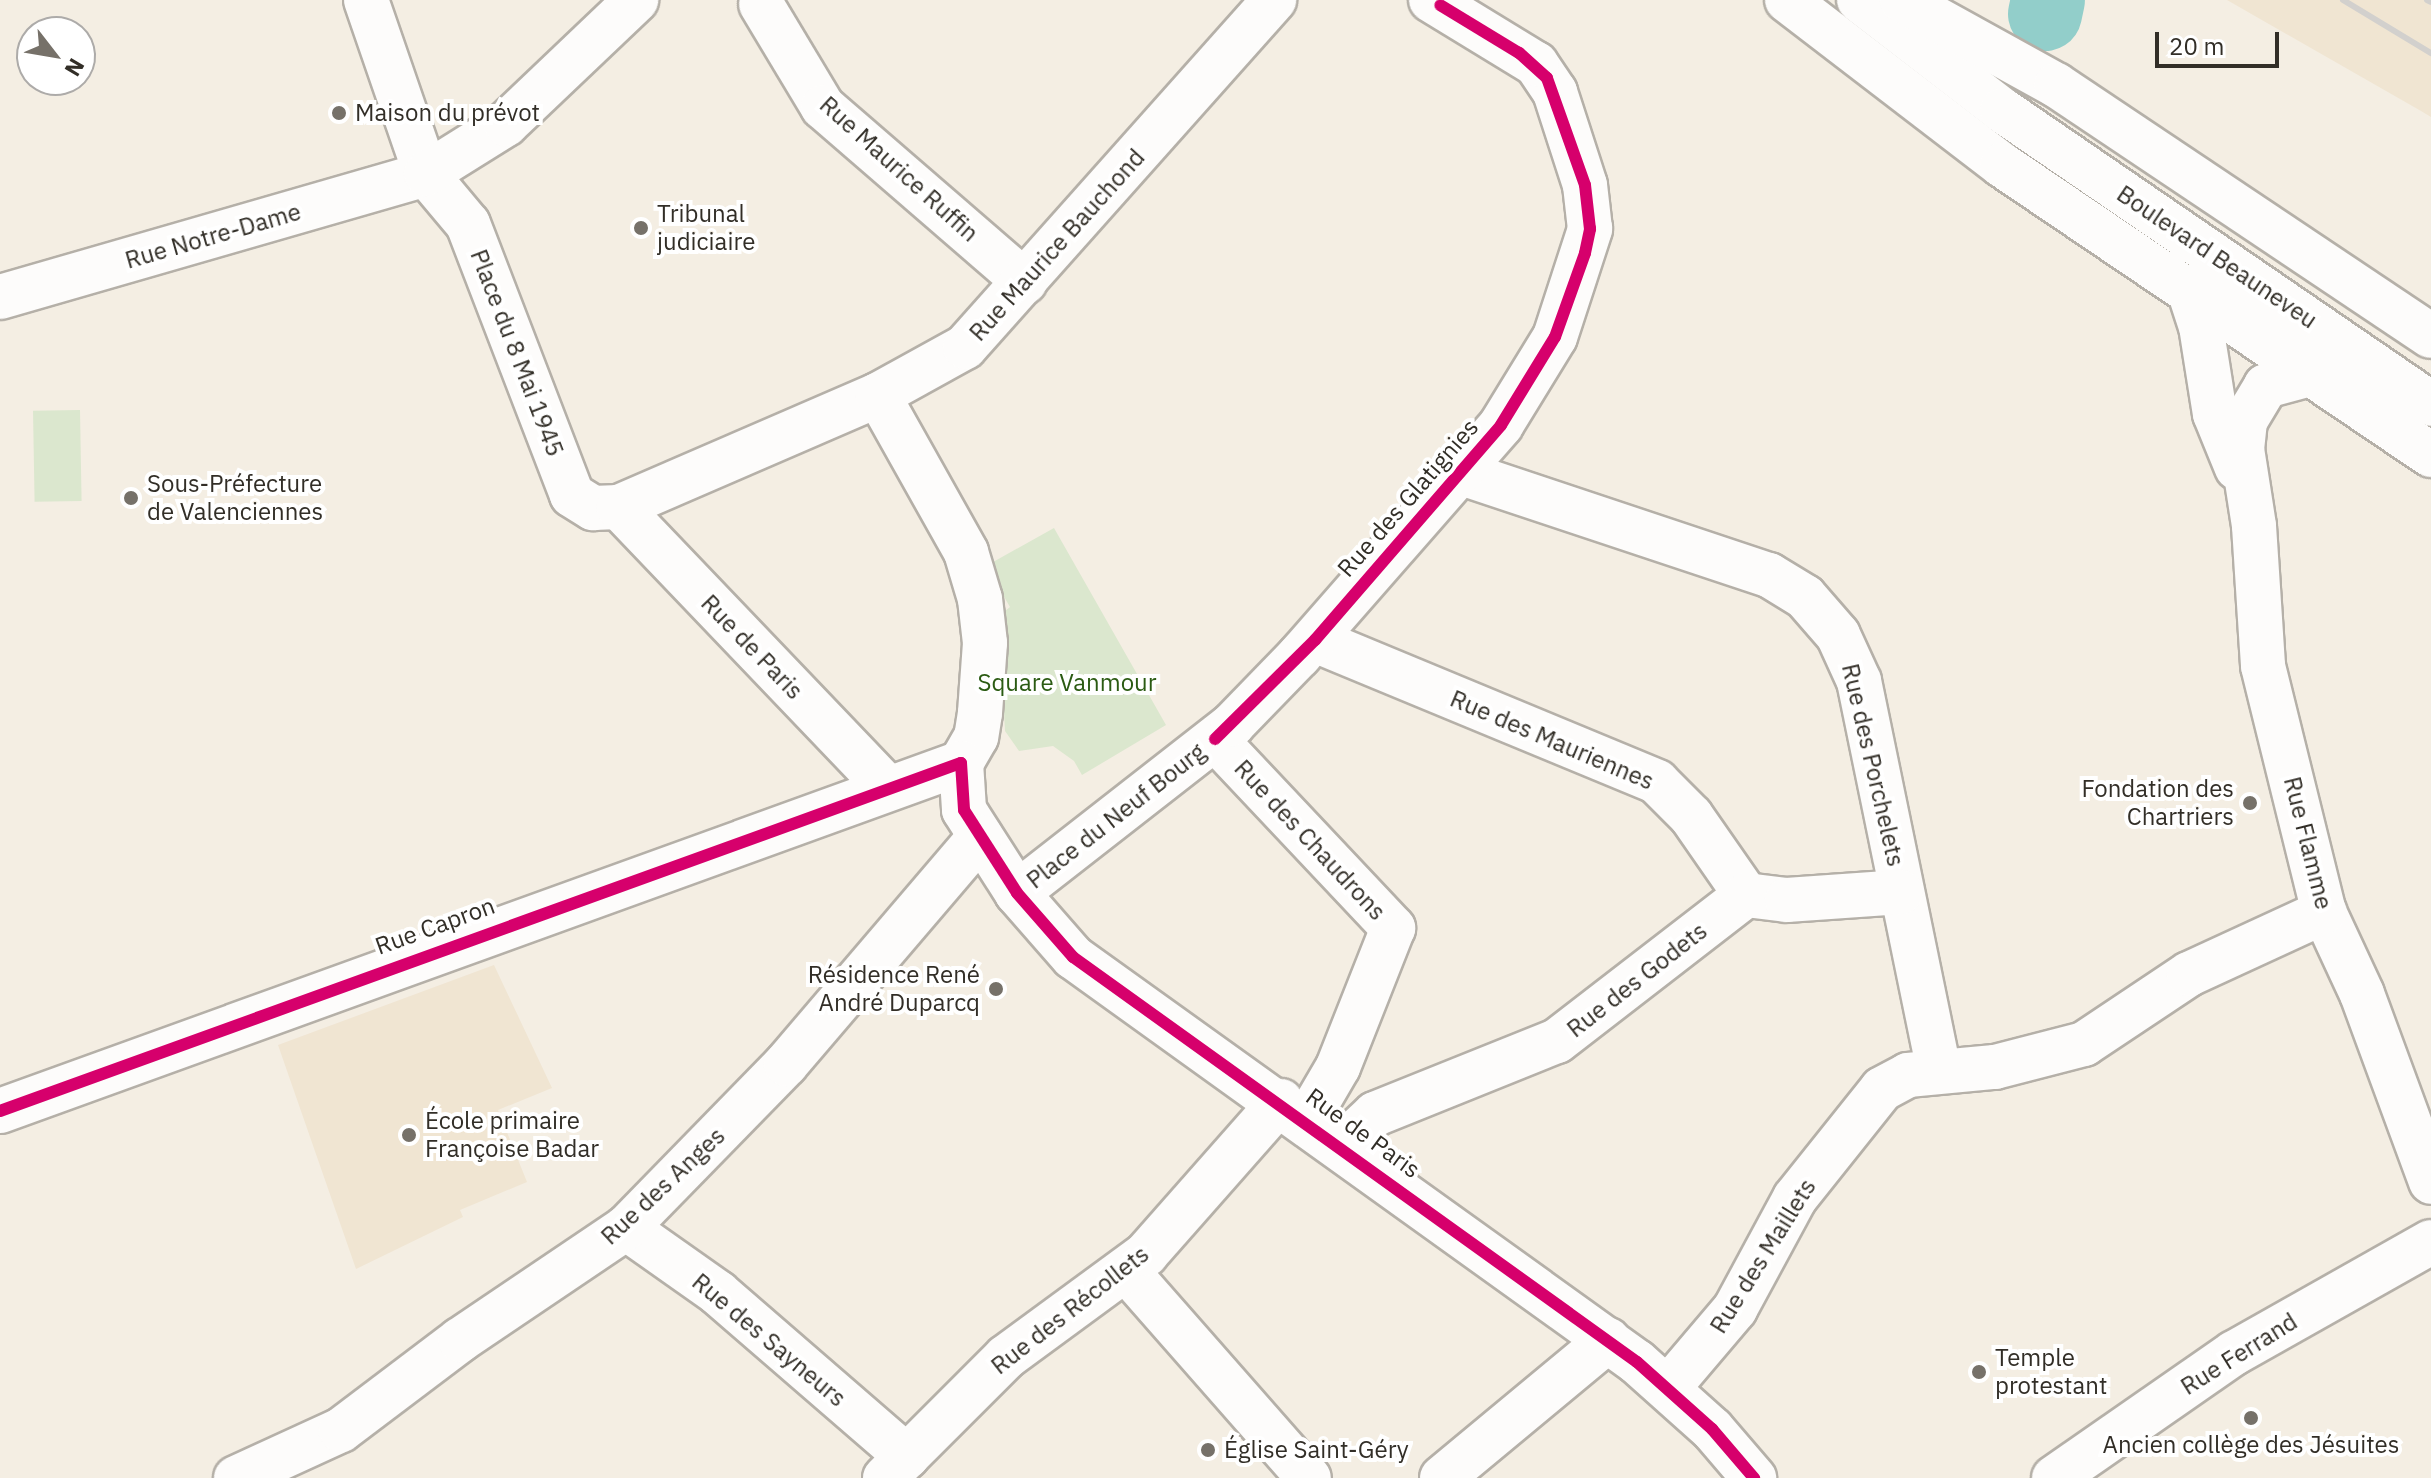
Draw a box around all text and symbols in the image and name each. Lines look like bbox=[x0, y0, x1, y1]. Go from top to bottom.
north arrow bbox=[16, 16, 96, 96]
scale bar bbox=[2159, 16, 2283, 66]
text: 20 m bbox=[2169, 30, 2224, 62]
text: N bbox=[59, 53, 92, 82]
street label: Rue Maurice Ruffin bbox=[814, 90, 984, 248]
place label: Maison du prévot bbox=[355, 99, 540, 127]
marker: Maison du prévot bbox=[330, 104, 348, 122]
street label: Rue Maurice Bauchond bbox=[963, 143, 1151, 347]
street label: Boulevard Beauneveu bbox=[2111, 179, 2323, 335]
street label: Rue Notre-Dame bbox=[122, 197, 304, 275]
place label: Tribunal judiciaire bbox=[657, 200, 755, 256]
marker: Tribunal judiciaire bbox=[632, 219, 650, 237]
street label: Place du 8 Mai 1945 bbox=[464, 245, 570, 461]
street label: Rue des Glatignies bbox=[1332, 413, 1484, 583]
place label: Sous-Préfecture de Valenciennes bbox=[147, 470, 323, 526]
marker: Sous-Préfecture de Valenciennes bbox=[122, 489, 140, 507]
street label: Rue de Paris bbox=[695, 589, 809, 705]
street label: Rue des Porchelets bbox=[1836, 661, 1910, 869]
park label: Square Vanmour bbox=[977, 669, 1157, 697]
street label: Rue des Mauriennes bbox=[1446, 684, 1658, 796]
street label: Place du Neuf Bourg bbox=[1021, 737, 1211, 895]
street label: Rue des Chaudrons bbox=[1228, 754, 1392, 926]
street label: Rue Flamme bbox=[2278, 774, 2338, 912]
place label: Fondation des Chartriers bbox=[2081, 775, 2234, 831]
marker: Fondation des Chartriers bbox=[2241, 794, 2259, 812]
street label: Rue Capron bbox=[371, 891, 499, 961]
street label: Rue des Godets bbox=[1561, 916, 1713, 1044]
place label: Résidence René André Duparcq bbox=[808, 961, 980, 1017]
marker: Résidence René André Duparcq bbox=[987, 980, 1005, 998]
street label: Rue de Paris bbox=[1300, 1082, 1426, 1184]
place label: École primaire Françoise Badar bbox=[425, 1107, 599, 1163]
street label: Rue des Anges bbox=[595, 1121, 731, 1251]
marker: École primaire Françoise Badar bbox=[400, 1126, 418, 1144]
street label: Rue des Maillets bbox=[1704, 1173, 1822, 1339]
street label: Rue des Récollets bbox=[985, 1240, 1155, 1380]
street label: Rue des Sayneurs bbox=[686, 1267, 852, 1413]
street label: Rue Ferrand bbox=[2176, 1307, 2302, 1401]
place label: Temple protestant bbox=[1995, 1344, 2107, 1400]
marker: Temple protestant bbox=[1970, 1363, 1988, 1381]
marker: Ancien collège des Jésuites bbox=[2242, 1409, 2260, 1427]
place label: Ancien collège des Jésuites bbox=[2103, 1431, 2399, 1459]
place label: Église Saint-Géry bbox=[1224, 1436, 1409, 1464]
marker: Église Saint-Géry bbox=[1199, 1441, 1217, 1459]

